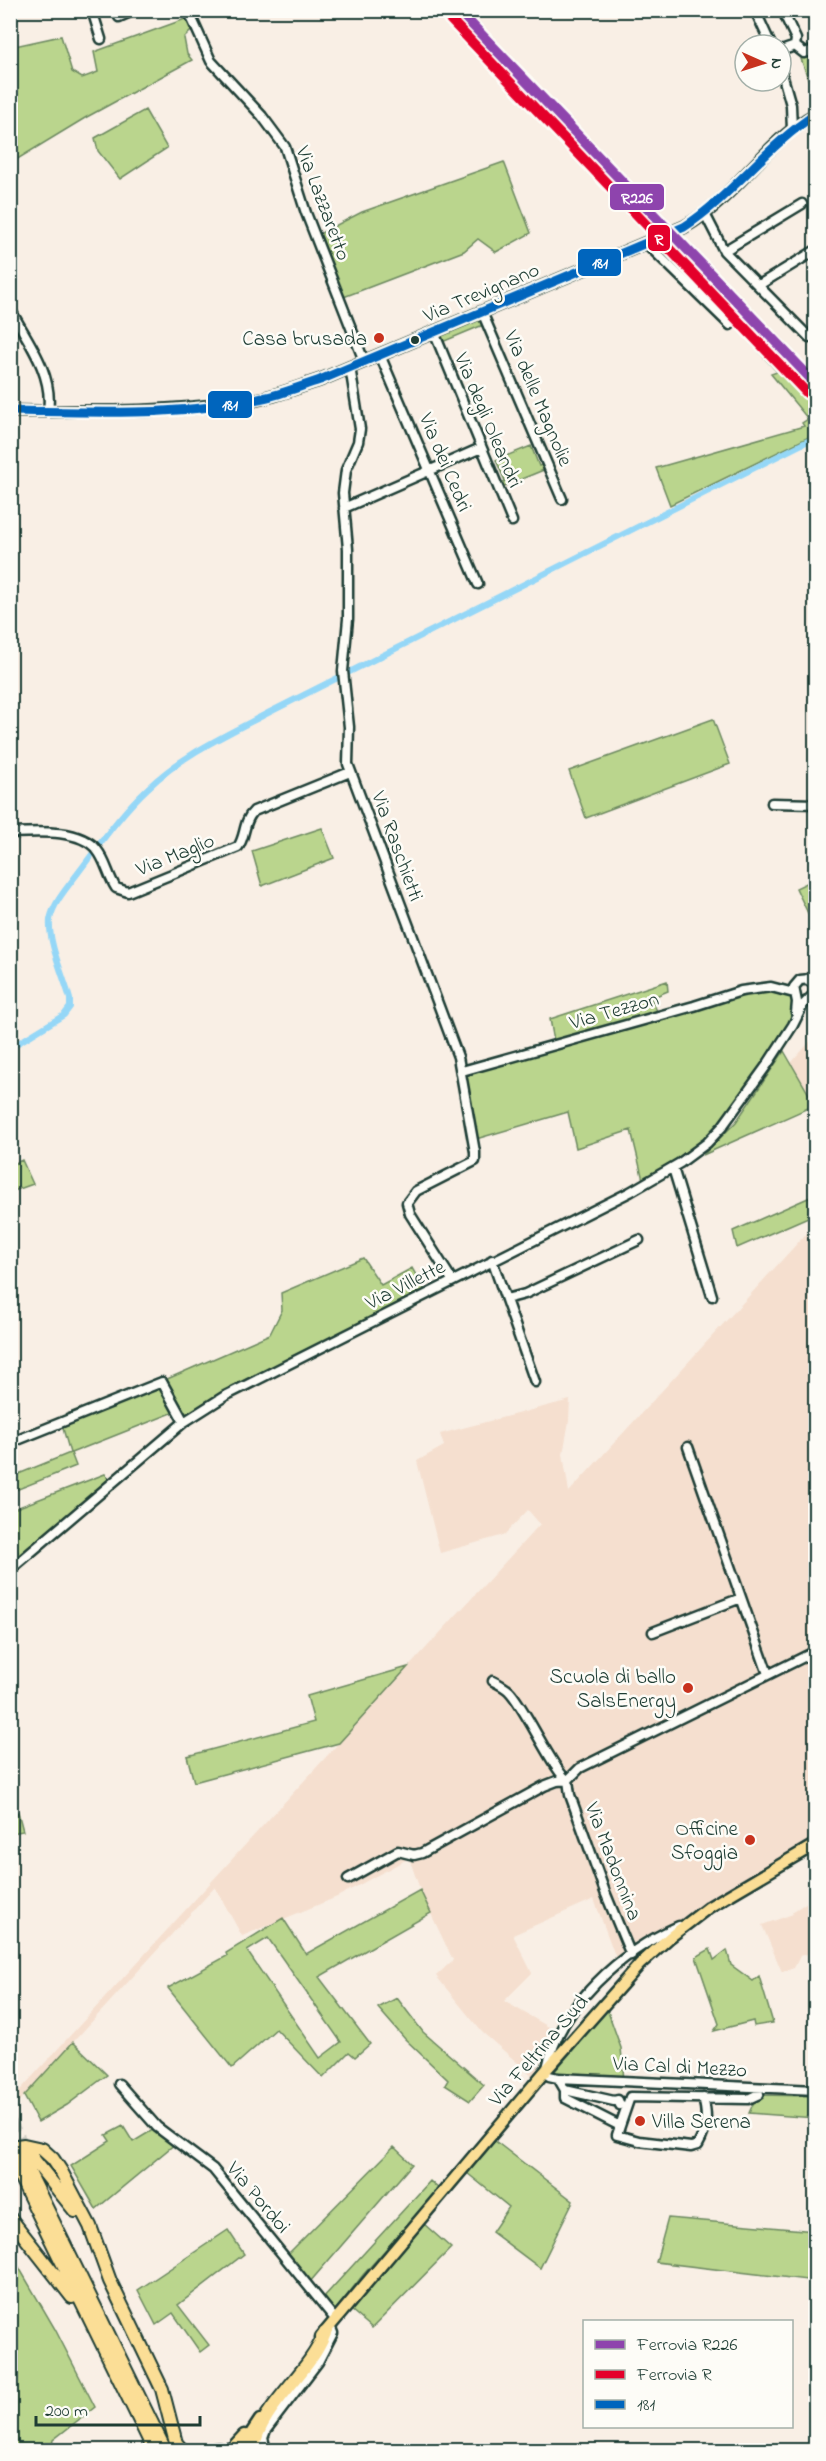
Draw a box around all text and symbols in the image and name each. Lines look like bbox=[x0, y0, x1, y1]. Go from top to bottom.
north arrow bbox=[733, 33, 793, 93]
text: N bbox=[764, 58, 788, 70]
street label: Via Lazzaretto bbox=[286, 141, 358, 265]
line badge: R226 bbox=[609, 183, 665, 211]
text: R226 bbox=[620, 187, 654, 211]
line badge: R bbox=[647, 224, 671, 252]
text: R bbox=[654, 228, 665, 252]
line badge: 181 bbox=[577, 248, 622, 277]
text: 181 bbox=[592, 252, 609, 276]
street label: Via Trevignano bbox=[418, 256, 545, 334]
place label: Casa brusada bbox=[242, 325, 367, 355]
street label: Via delle Magnolie bbox=[493, 325, 580, 473]
marker: Casa brusada bbox=[372, 331, 386, 345]
unlabelled marker bbox=[409, 334, 421, 346]
street label: Via degli Oleandri bbox=[443, 348, 529, 494]
line badge: 181 bbox=[207, 390, 253, 419]
text: 181 bbox=[222, 394, 239, 418]
street label: Via dei Cedri bbox=[410, 408, 478, 517]
street label: Via Raschietti bbox=[362, 786, 430, 906]
street label: Via Maglio bbox=[131, 827, 220, 887]
street label: Via Tezzon bbox=[565, 985, 663, 1039]
street label: Via Villette bbox=[360, 1253, 452, 1319]
place label: Scuola di ballo SalsEnergy bbox=[550, 1663, 676, 1719]
marker: Scuola di ballo SalsEnergy bbox=[681, 1681, 695, 1695]
street label: Via Madonnina bbox=[576, 1797, 648, 1925]
place label: Officine Sfoggia bbox=[671, 1815, 739, 1871]
marker: Officine Sfoggia bbox=[743, 1833, 757, 1847]
street label: Via Feltrina Sud bbox=[482, 1989, 597, 2114]
street label: Via Cal di Mezzo bbox=[611, 2049, 748, 2086]
place label: Villa Serena bbox=[651, 2108, 751, 2138]
marker: Villa Serena bbox=[633, 2114, 647, 2128]
street label: Via Pordoi bbox=[218, 2155, 297, 2241]
legend bbox=[583, 2320, 793, 2428]
text: Ferrovia R226 bbox=[636, 2333, 738, 2359]
text: Ferrovia R bbox=[636, 2363, 712, 2389]
scale bar bbox=[36, 2389, 200, 2427]
text: 181 bbox=[637, 2393, 655, 2419]
text: 200 m bbox=[45, 2399, 88, 2425]

